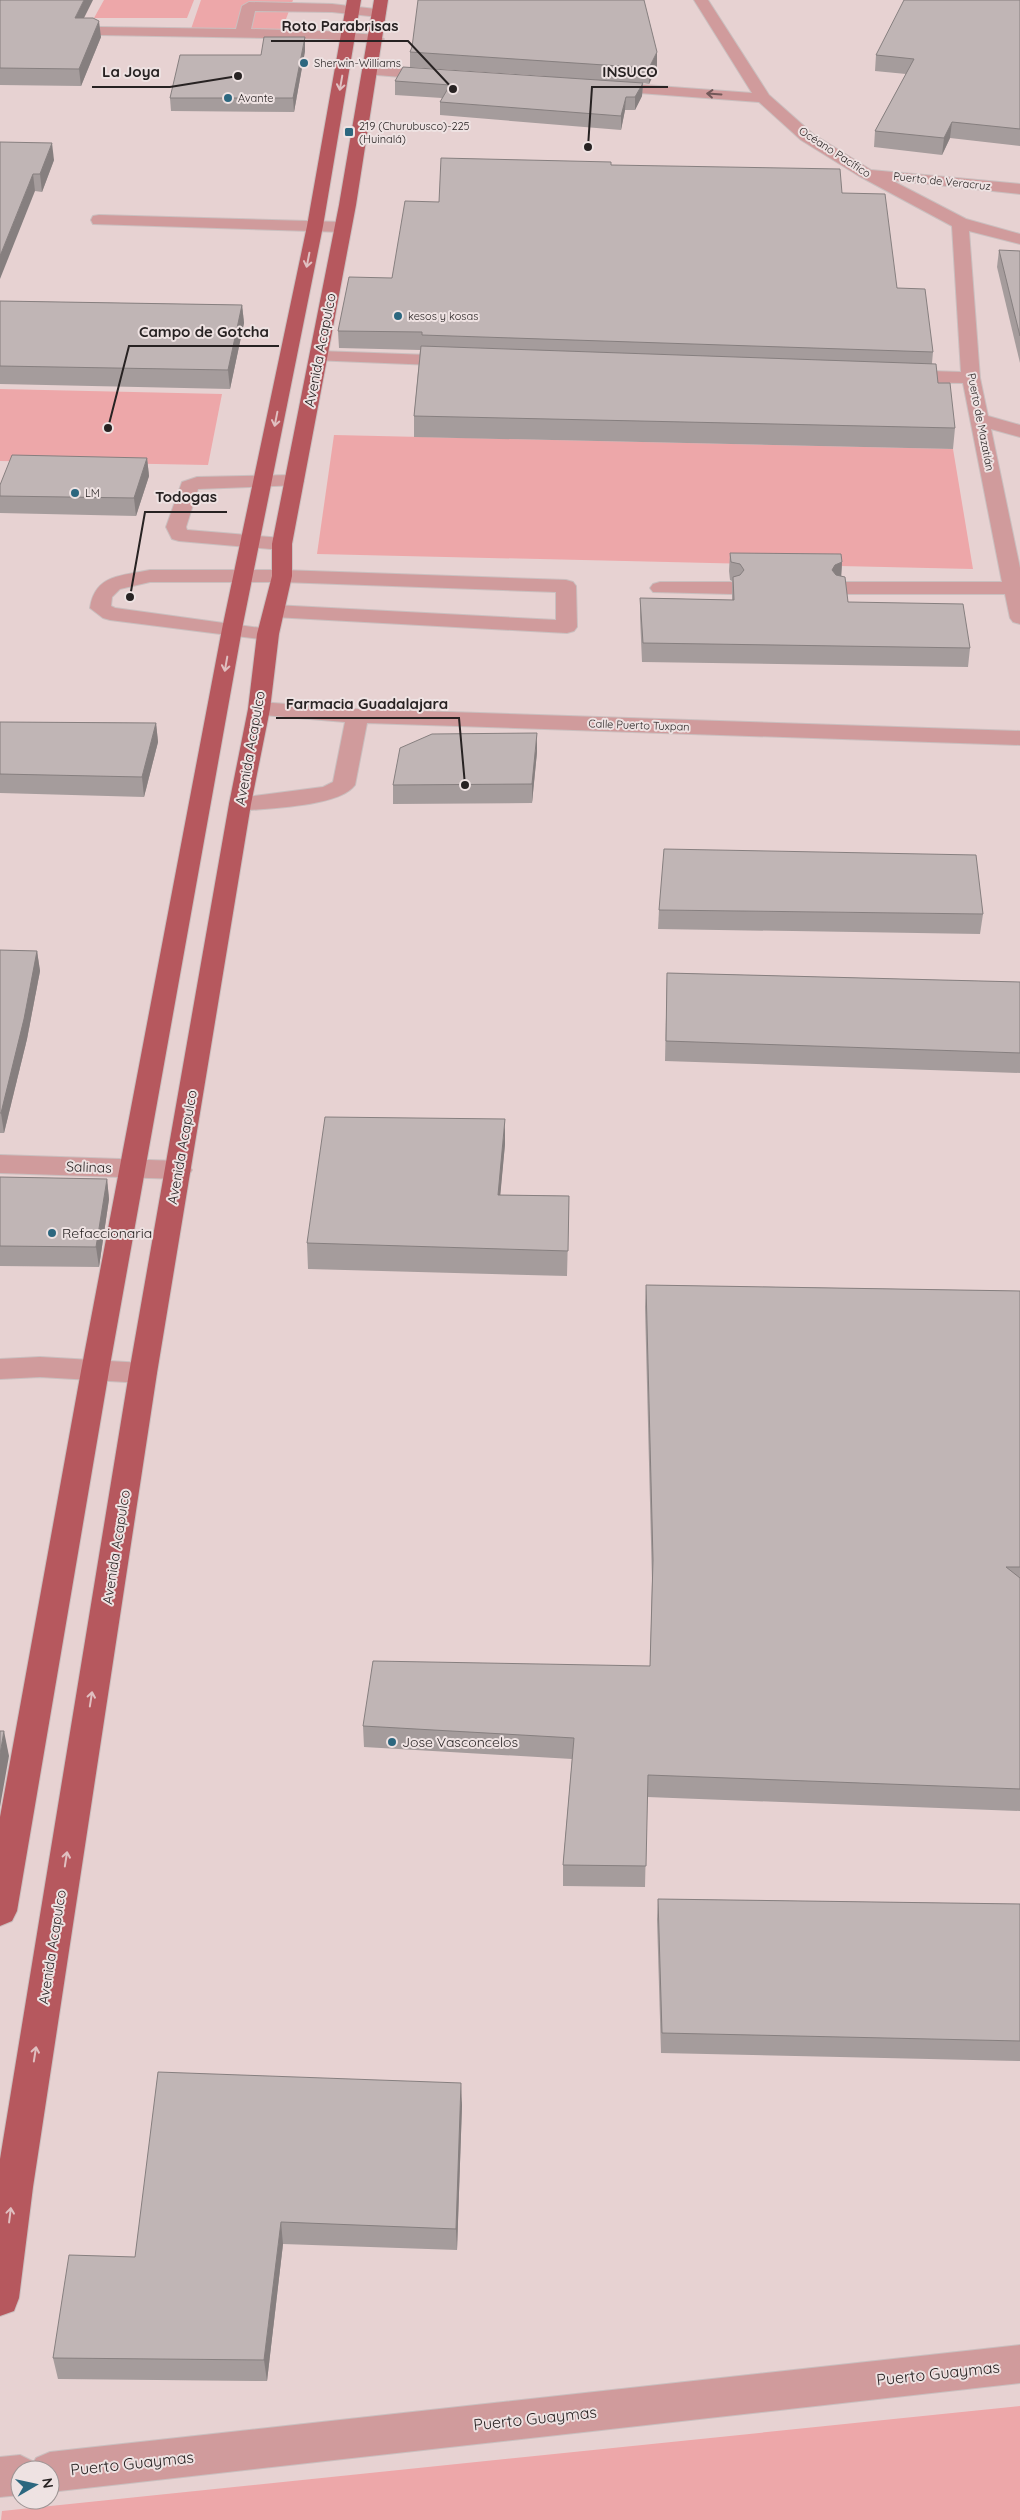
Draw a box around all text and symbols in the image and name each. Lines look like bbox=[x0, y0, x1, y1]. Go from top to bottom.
callout: Roto Parabrisas bbox=[271, 11, 408, 41]
text: Roto Parabrisas bbox=[282, 16, 398, 35]
place label: Sherwin-Williams bbox=[314, 56, 401, 70]
callout: La Joya bbox=[92, 57, 170, 87]
marker: Sherwin-Williams bbox=[298, 57, 310, 69]
callout: INSUCO bbox=[592, 57, 668, 87]
text: La Joya bbox=[102, 62, 160, 81]
text: INSUCO bbox=[602, 62, 658, 81]
one-way arrow bbox=[335, 74, 345, 90]
one-way arrow bbox=[706, 90, 722, 99]
place label: Avante bbox=[238, 91, 274, 105]
marker: Avante bbox=[222, 92, 234, 104]
place label: 219 (Churubusco)-225 (Huinalá) bbox=[359, 119, 470, 146]
street label: Océano Pacífico bbox=[796, 124, 874, 181]
marker: 219 (Churubusco)-225 (Huinalá) bbox=[343, 126, 355, 138]
street label: Puerto de Veracruz bbox=[893, 169, 991, 193]
one-way arrow bbox=[303, 251, 312, 267]
street label: Avenida Acapulco bbox=[300, 291, 340, 409]
place label: kesos y kosas bbox=[408, 309, 478, 323]
marker: kesos y kosas bbox=[392, 310, 404, 322]
callout: Campo de Gotcha bbox=[129, 316, 279, 346]
text: Campo de Gotcha bbox=[139, 322, 269, 341]
street label: Puerto de Mazatlán bbox=[965, 372, 997, 472]
one-way arrow bbox=[271, 411, 280, 427]
callout: Todogas bbox=[145, 482, 227, 512]
place label: LM bbox=[85, 486, 100, 500]
marker: LM bbox=[69, 487, 81, 499]
text: Todogas bbox=[155, 487, 217, 506]
one-way arrow bbox=[220, 655, 230, 671]
callout: Farmacia Guadalajara bbox=[276, 688, 459, 718]
street label: Avenida Acapulco bbox=[231, 689, 269, 807]
text: Farmacia Guadalajara bbox=[286, 694, 448, 713]
street label: Calle Puerto Tuxpan bbox=[588, 716, 690, 734]
street label: Avenida Acapulco bbox=[163, 1088, 201, 1206]
street label: Salinas bbox=[66, 1157, 112, 1177]
place label: Refaccionaria bbox=[62, 1224, 152, 1242]
marker: Refaccionaria bbox=[46, 1227, 58, 1239]
street label: Avenida Acapulco bbox=[98, 1488, 134, 1606]
one-way arrow bbox=[87, 1691, 97, 1707]
place label: Jose Vasconcelos bbox=[402, 1733, 518, 1751]
marker: Jose Vasconcelos bbox=[386, 1736, 398, 1748]
one-way arrow bbox=[61, 1852, 71, 1868]
street label: Avenida Acapulco bbox=[34, 1888, 70, 2006]
one-way arrow bbox=[30, 2047, 40, 2063]
one-way arrow bbox=[6, 2207, 16, 2223]
street label: Puerto Guaymas bbox=[875, 2357, 1001, 2389]
street label: Puerto Guaymas bbox=[472, 2402, 598, 2434]
street label: Puerto Guaymas bbox=[69, 2447, 195, 2479]
north arrow bbox=[10, 2460, 60, 2510]
text: N bbox=[38, 2476, 58, 2489]

